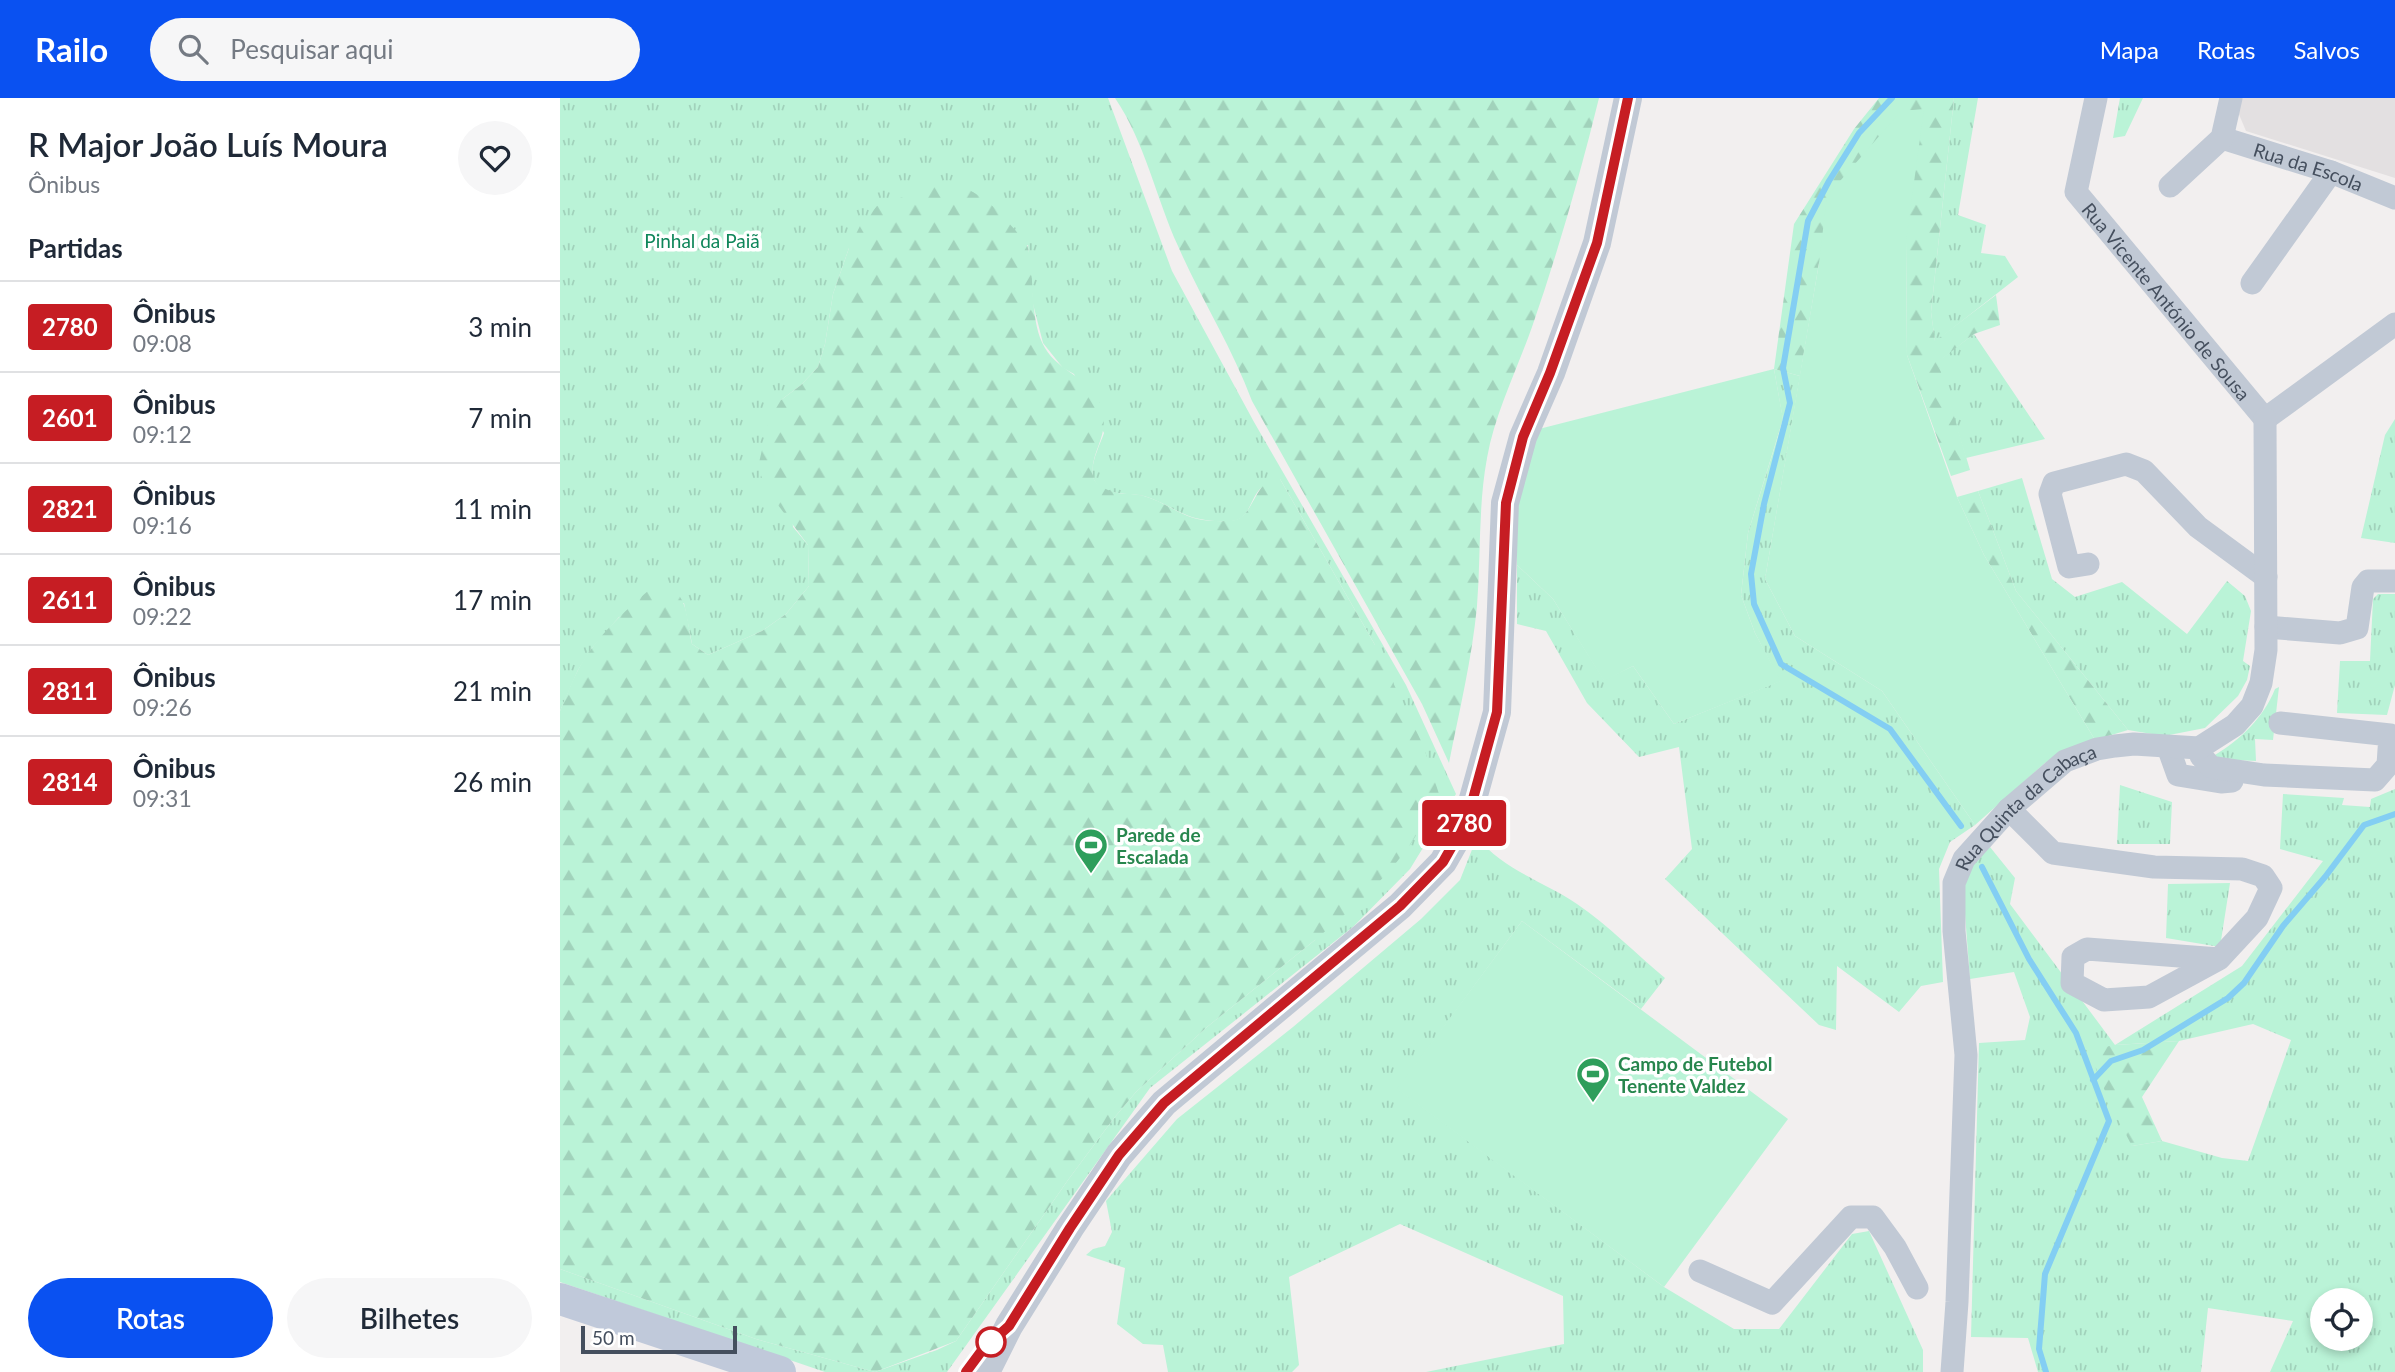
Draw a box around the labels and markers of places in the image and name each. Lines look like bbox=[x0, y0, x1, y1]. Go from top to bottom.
place label: Parede de Escalada bbox=[1116, 823, 1201, 868]
sports icon: Parede de Escalada bbox=[1072, 826, 1110, 875]
place label: Campo de Futebol Tenente Valdez bbox=[1618, 1052, 1772, 1097]
sports icon: Campo de Futebol Tenente Valdez bbox=[1574, 1055, 1612, 1104]
unlabelled marker bbox=[976, 1327, 1006, 1357]

